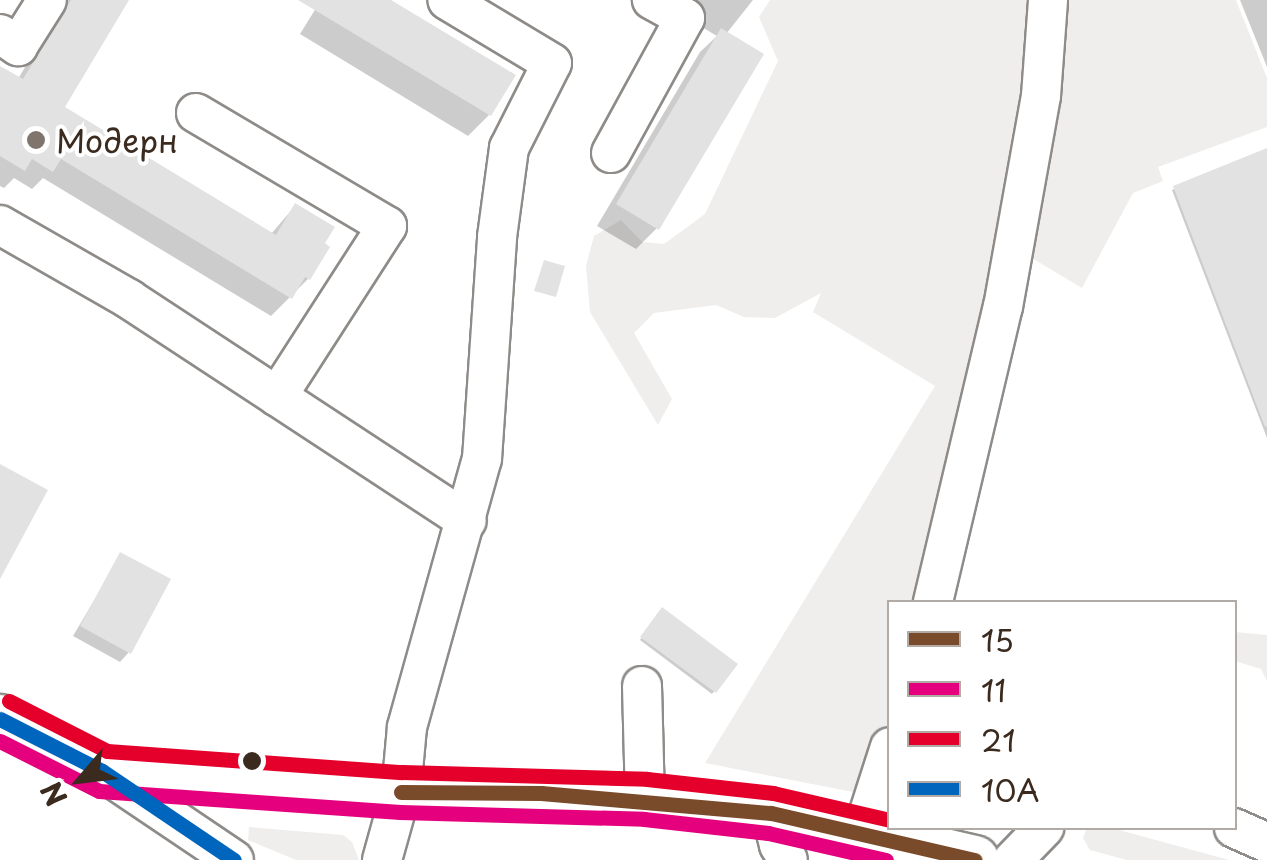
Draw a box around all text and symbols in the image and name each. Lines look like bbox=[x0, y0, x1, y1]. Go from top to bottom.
place label: Модерн bbox=[56, 121, 178, 159]
marker: Модерн bbox=[25, 129, 47, 151]
legend bbox=[887, 600, 1237, 830]
text: 15 bbox=[981, 617, 1014, 662]
text: 11 bbox=[981, 667, 1006, 712]
text: 21 bbox=[981, 717, 1016, 762]
north arrow bbox=[30, 730, 130, 830]
unlabelled marker bbox=[242, 751, 262, 771]
text: 10А bbox=[981, 767, 1039, 812]
text: N bbox=[29, 774, 77, 814]

